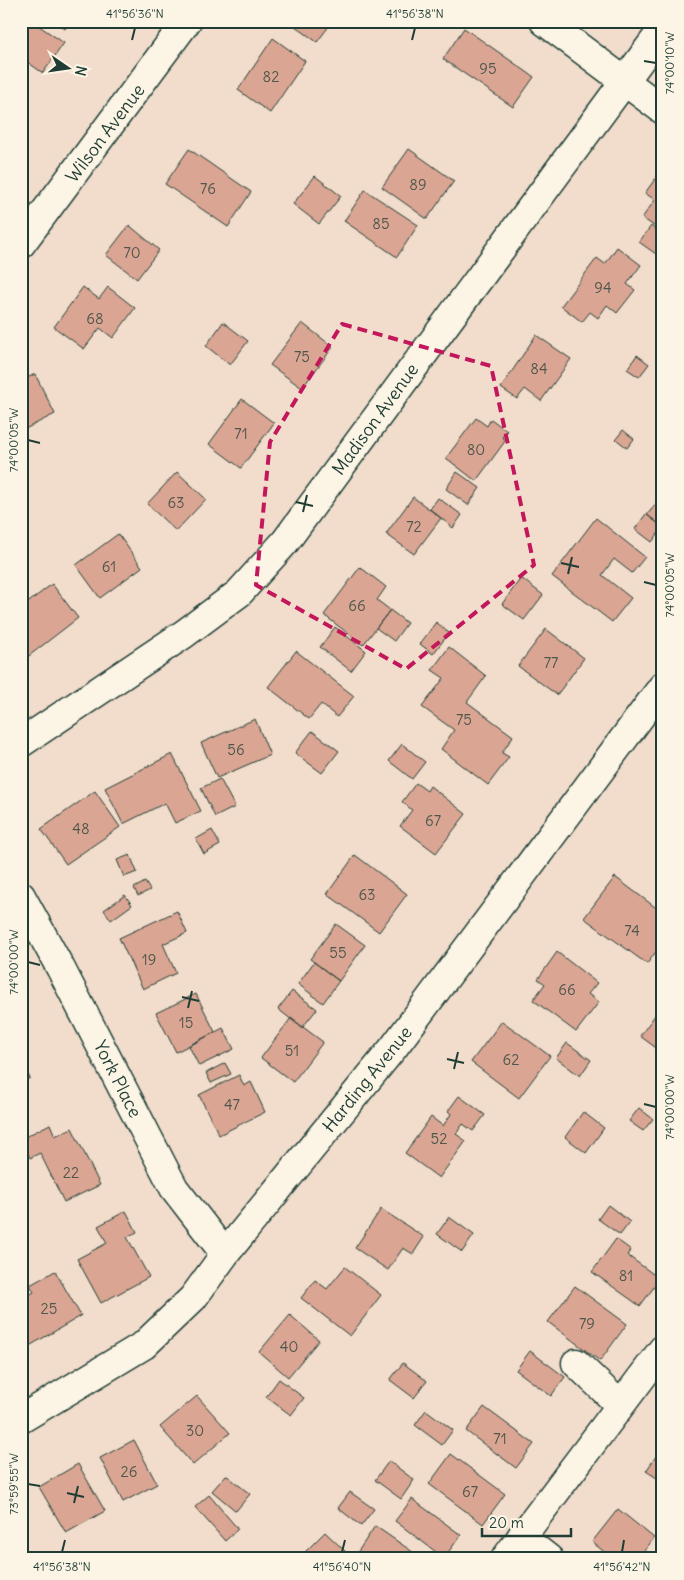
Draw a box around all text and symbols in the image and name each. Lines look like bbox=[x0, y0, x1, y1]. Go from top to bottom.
text: 41°56'36"N bbox=[106, 6, 164, 21]
text: 41°56'38"N bbox=[386, 6, 444, 21]
text: 74°00'10"W bbox=[662, 32, 677, 94]
north arrow bbox=[42, 42, 92, 92]
house number: 95 bbox=[479, 59, 497, 78]
text: N bbox=[71, 64, 91, 78]
house number: 82 bbox=[263, 67, 279, 86]
street label: Wilson Avenue bbox=[60, 79, 150, 187]
house number: 89 bbox=[409, 175, 427, 194]
house number: 76 bbox=[200, 179, 216, 198]
house number: 85 bbox=[372, 214, 390, 233]
house number: 70 bbox=[123, 243, 141, 262]
house number: 94 bbox=[594, 278, 612, 297]
house number: 68 bbox=[86, 309, 104, 328]
house number: 75 bbox=[294, 347, 310, 366]
street label: Madison Avenue bbox=[327, 359, 423, 479]
house number: 84 bbox=[530, 359, 548, 378]
text: 74°00'05"W bbox=[6, 408, 21, 472]
house number: 71 bbox=[234, 424, 248, 443]
house number: 80 bbox=[467, 440, 485, 459]
house number: 63 bbox=[167, 493, 185, 512]
house number: 72 bbox=[406, 517, 422, 536]
text: 74°00'05"W bbox=[662, 553, 677, 617]
house number: 61 bbox=[102, 557, 116, 576]
house number: 66 bbox=[348, 596, 366, 615]
house number: 77 bbox=[544, 653, 558, 672]
house number: 75 bbox=[456, 710, 472, 729]
house number: 56 bbox=[227, 740, 245, 759]
house number: 67 bbox=[425, 811, 441, 830]
house number: 48 bbox=[72, 819, 90, 838]
house number: 63 bbox=[358, 885, 376, 904]
house number: 74 bbox=[624, 921, 640, 940]
text: 74°00'00"W bbox=[6, 929, 21, 995]
house number: 55 bbox=[329, 943, 347, 962]
house number: 19 bbox=[142, 950, 156, 969]
house number: 66 bbox=[558, 980, 576, 999]
house number: 15 bbox=[179, 1013, 193, 1032]
street label: Harding Avenue bbox=[317, 1021, 417, 1137]
street label: York Place bbox=[89, 1037, 147, 1121]
house number: 51 bbox=[285, 1041, 299, 1060]
house number: 62 bbox=[503, 1050, 519, 1069]
text: 74°00'00"W bbox=[662, 1074, 677, 1140]
house number: 47 bbox=[224, 1095, 240, 1114]
house number: 52 bbox=[431, 1129, 447, 1148]
house number: 22 bbox=[63, 1163, 79, 1182]
house number: 81 bbox=[619, 1266, 633, 1285]
house number: 25 bbox=[41, 1299, 57, 1318]
house number: 79 bbox=[579, 1314, 595, 1333]
house number: 40 bbox=[280, 1337, 298, 1356]
house number: 30 bbox=[186, 1421, 204, 1440]
house number: 71 bbox=[493, 1429, 507, 1448]
text: 73°59'55"W bbox=[6, 1453, 21, 1515]
house number: 26 bbox=[121, 1462, 137, 1481]
house number: 67 bbox=[462, 1482, 478, 1501]
scale bar bbox=[482, 1505, 570, 1537]
text: 20 m bbox=[489, 1513, 524, 1532]
text: 41°56'38"N bbox=[33, 1559, 91, 1574]
text: 41°56'40"N bbox=[313, 1559, 371, 1574]
text: 41°56'42"N bbox=[593, 1559, 651, 1574]

